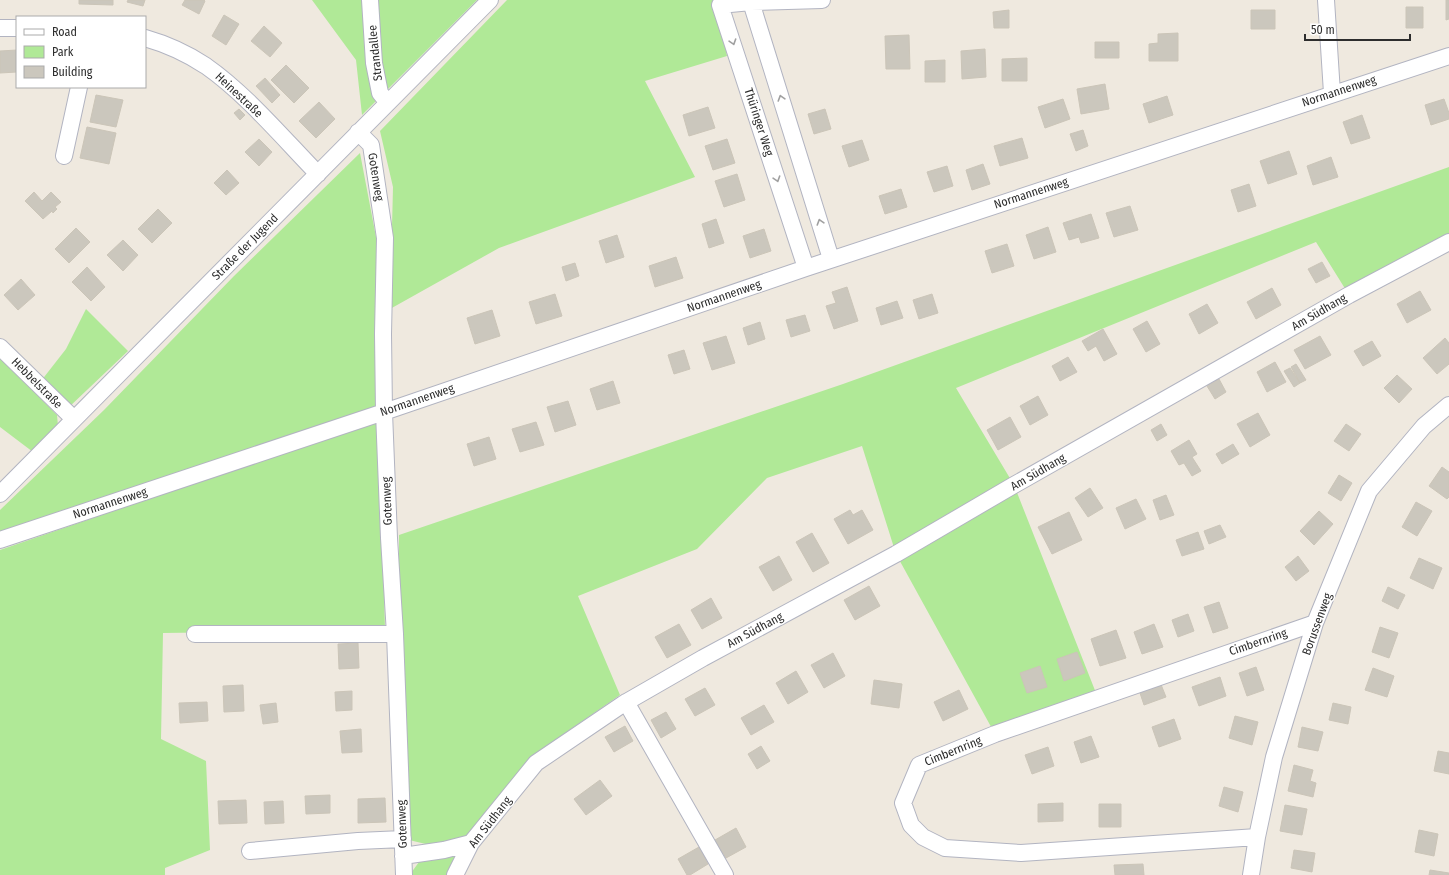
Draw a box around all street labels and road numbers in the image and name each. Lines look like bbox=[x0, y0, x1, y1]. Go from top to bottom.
street label: Strandallee bbox=[365, 24, 385, 82]
street label: Heinestraße bbox=[212, 70, 266, 120]
street label: Normannenweg bbox=[1300, 72, 1378, 110]
street label: Thüringer Weg bbox=[741, 86, 777, 158]
street label: Gotenweg bbox=[365, 152, 387, 202]
street label: Normannenweg bbox=[992, 174, 1070, 212]
street label: Straße der Jugend bbox=[209, 211, 281, 283]
street label: Normannenweg bbox=[685, 277, 763, 315]
street label: Am Südhang bbox=[1289, 290, 1349, 333]
street label: Hebbelstraße bbox=[9, 355, 65, 411]
street label: Normannenweg bbox=[378, 381, 456, 419]
street label: Am Südhang bbox=[1008, 450, 1068, 493]
street label: Gotenweg bbox=[379, 476, 395, 526]
street label: Normannenweg bbox=[71, 484, 149, 522]
street label: Borussenweg bbox=[1299, 591, 1335, 657]
street label: Am Südhang bbox=[725, 609, 786, 651]
street label: Cimbernring bbox=[1227, 625, 1289, 658]
street label: Cimbernring bbox=[922, 733, 984, 769]
street label: Am Südhang bbox=[466, 793, 515, 850]
street label: Gotenweg bbox=[394, 799, 410, 849]

